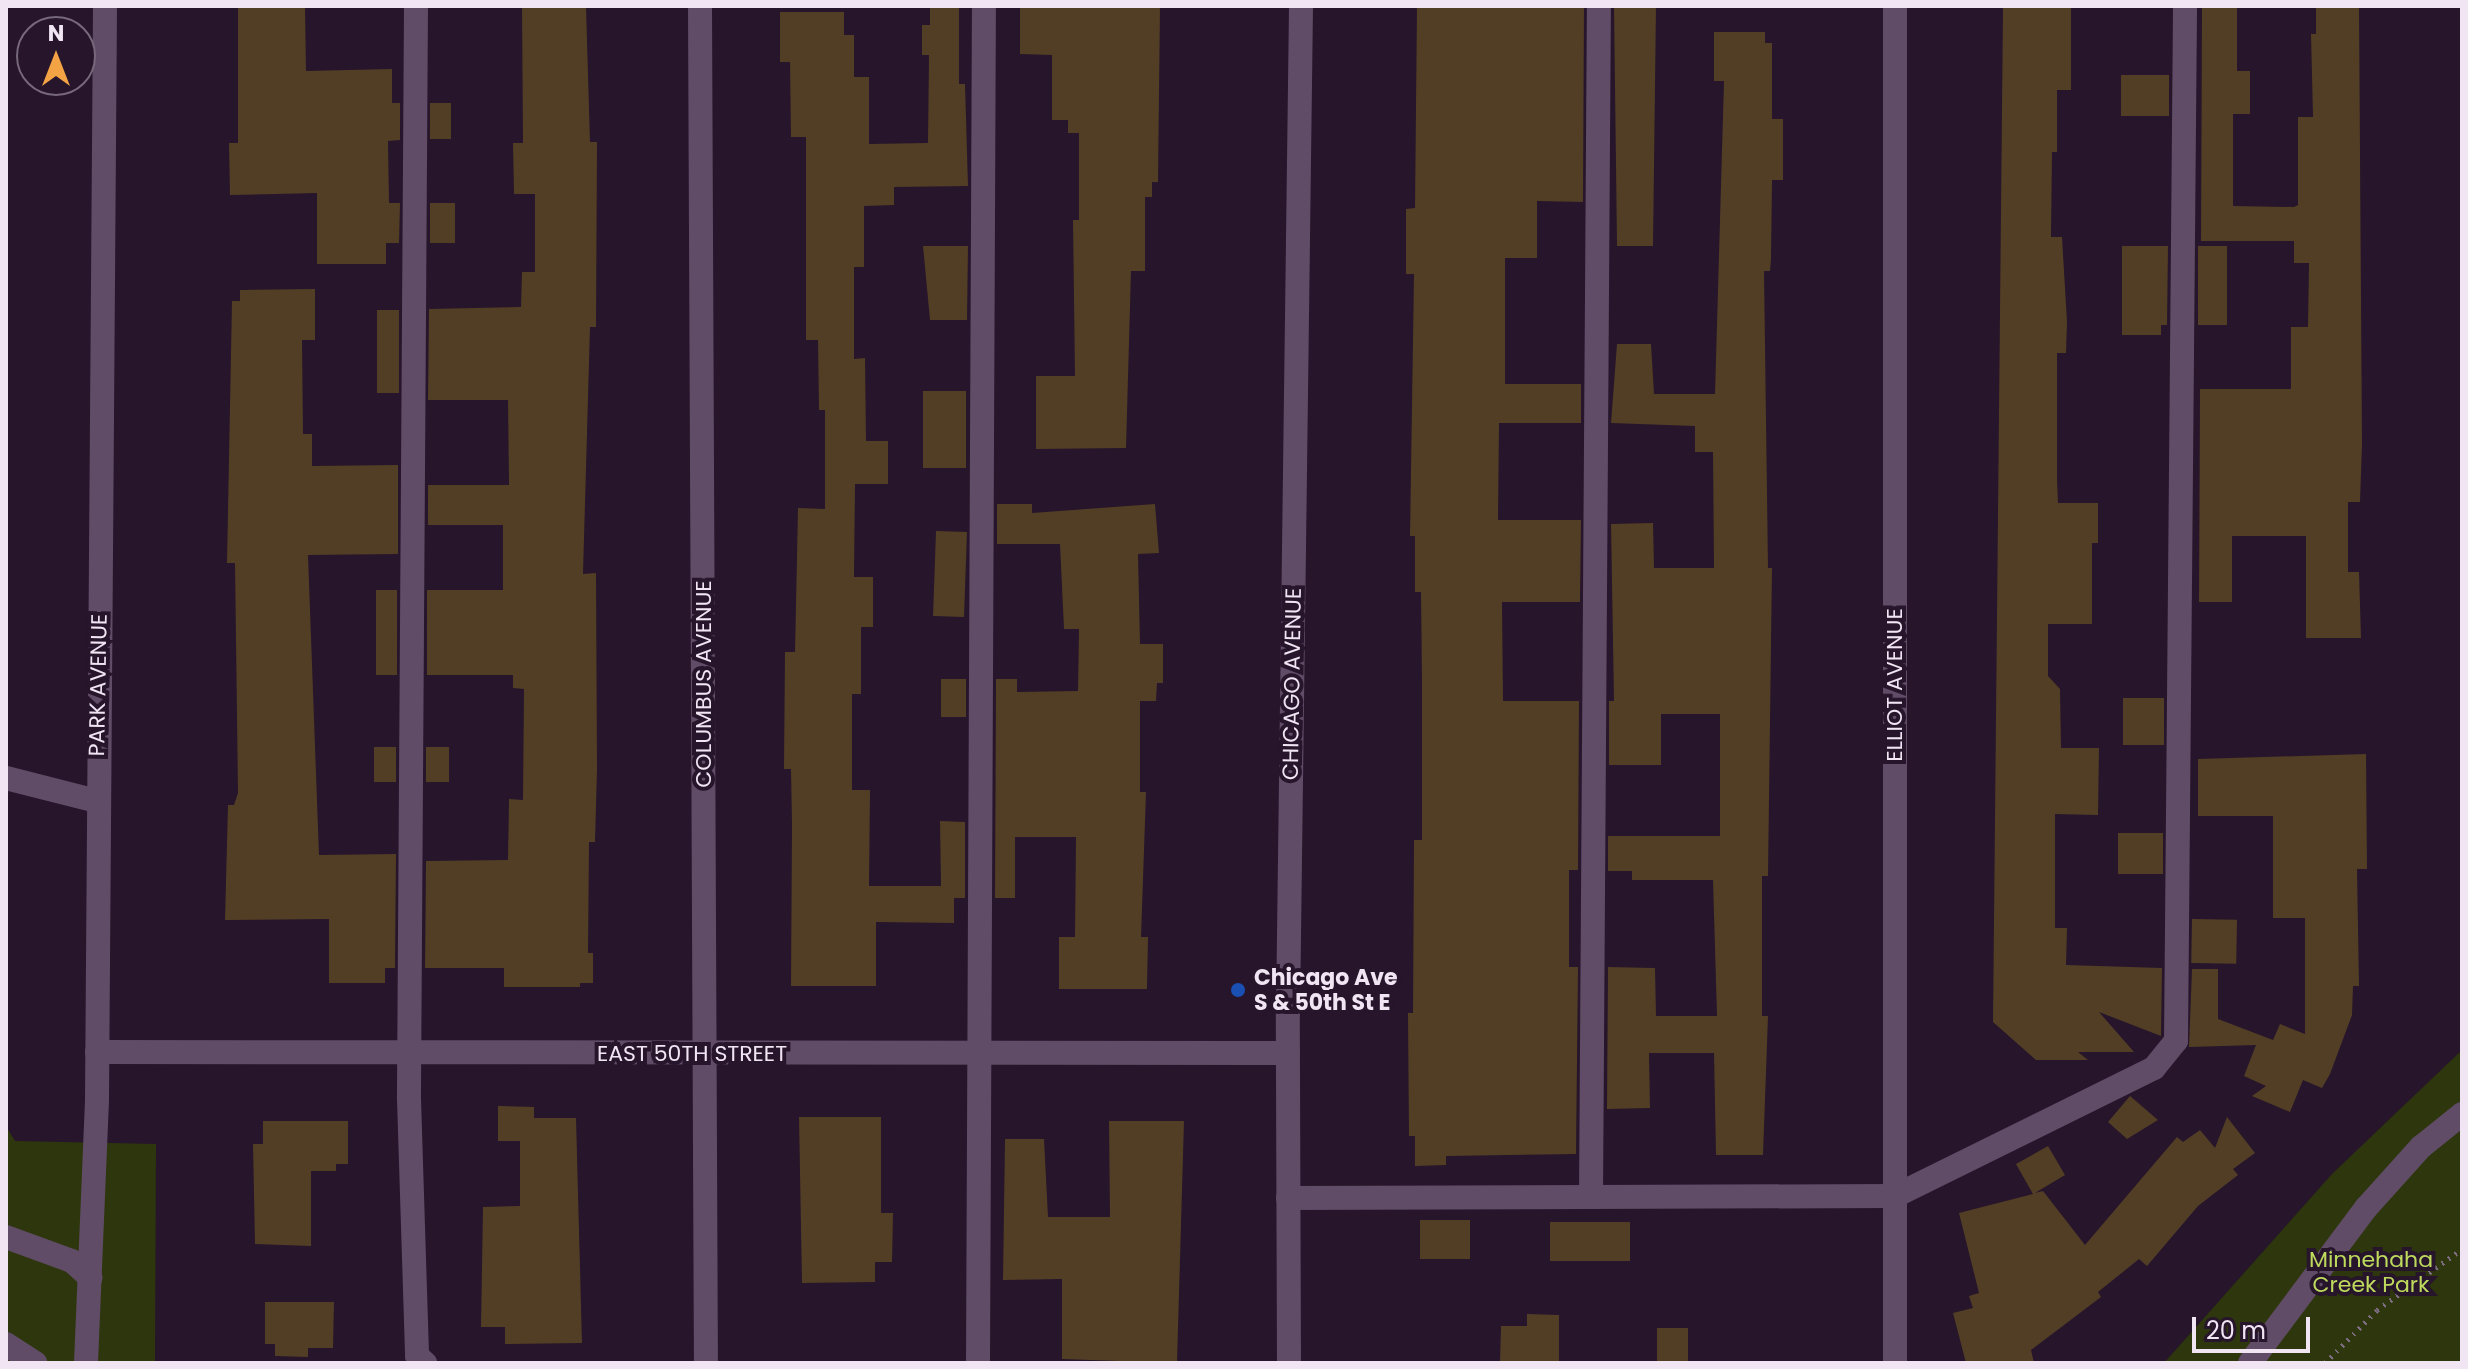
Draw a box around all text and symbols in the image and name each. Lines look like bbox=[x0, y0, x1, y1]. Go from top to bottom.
north arrow bbox=[16, 16, 96, 96]
text: N bbox=[48, 18, 64, 49]
street label: COLUMBUS AVENUE bbox=[691, 580, 717, 788]
street label: CHICAGO AVENUE bbox=[1277, 588, 1307, 780]
street label: ELLIOT AVENUE bbox=[1882, 608, 1908, 762]
street label: PARK AVENUE bbox=[84, 613, 112, 757]
place label: Chicago Ave S & 50th St E bbox=[1254, 964, 1397, 1016]
marker: Chicago Ave S & 50th St E bbox=[1229, 981, 1247, 999]
street label: EAST 50TH STREET bbox=[597, 1041, 787, 1067]
park label: Minnehaha Creek Park bbox=[2309, 1246, 2433, 1298]
scale bar bbox=[2196, 1301, 2314, 1351]
text: 20 m bbox=[2206, 1314, 2266, 1347]

